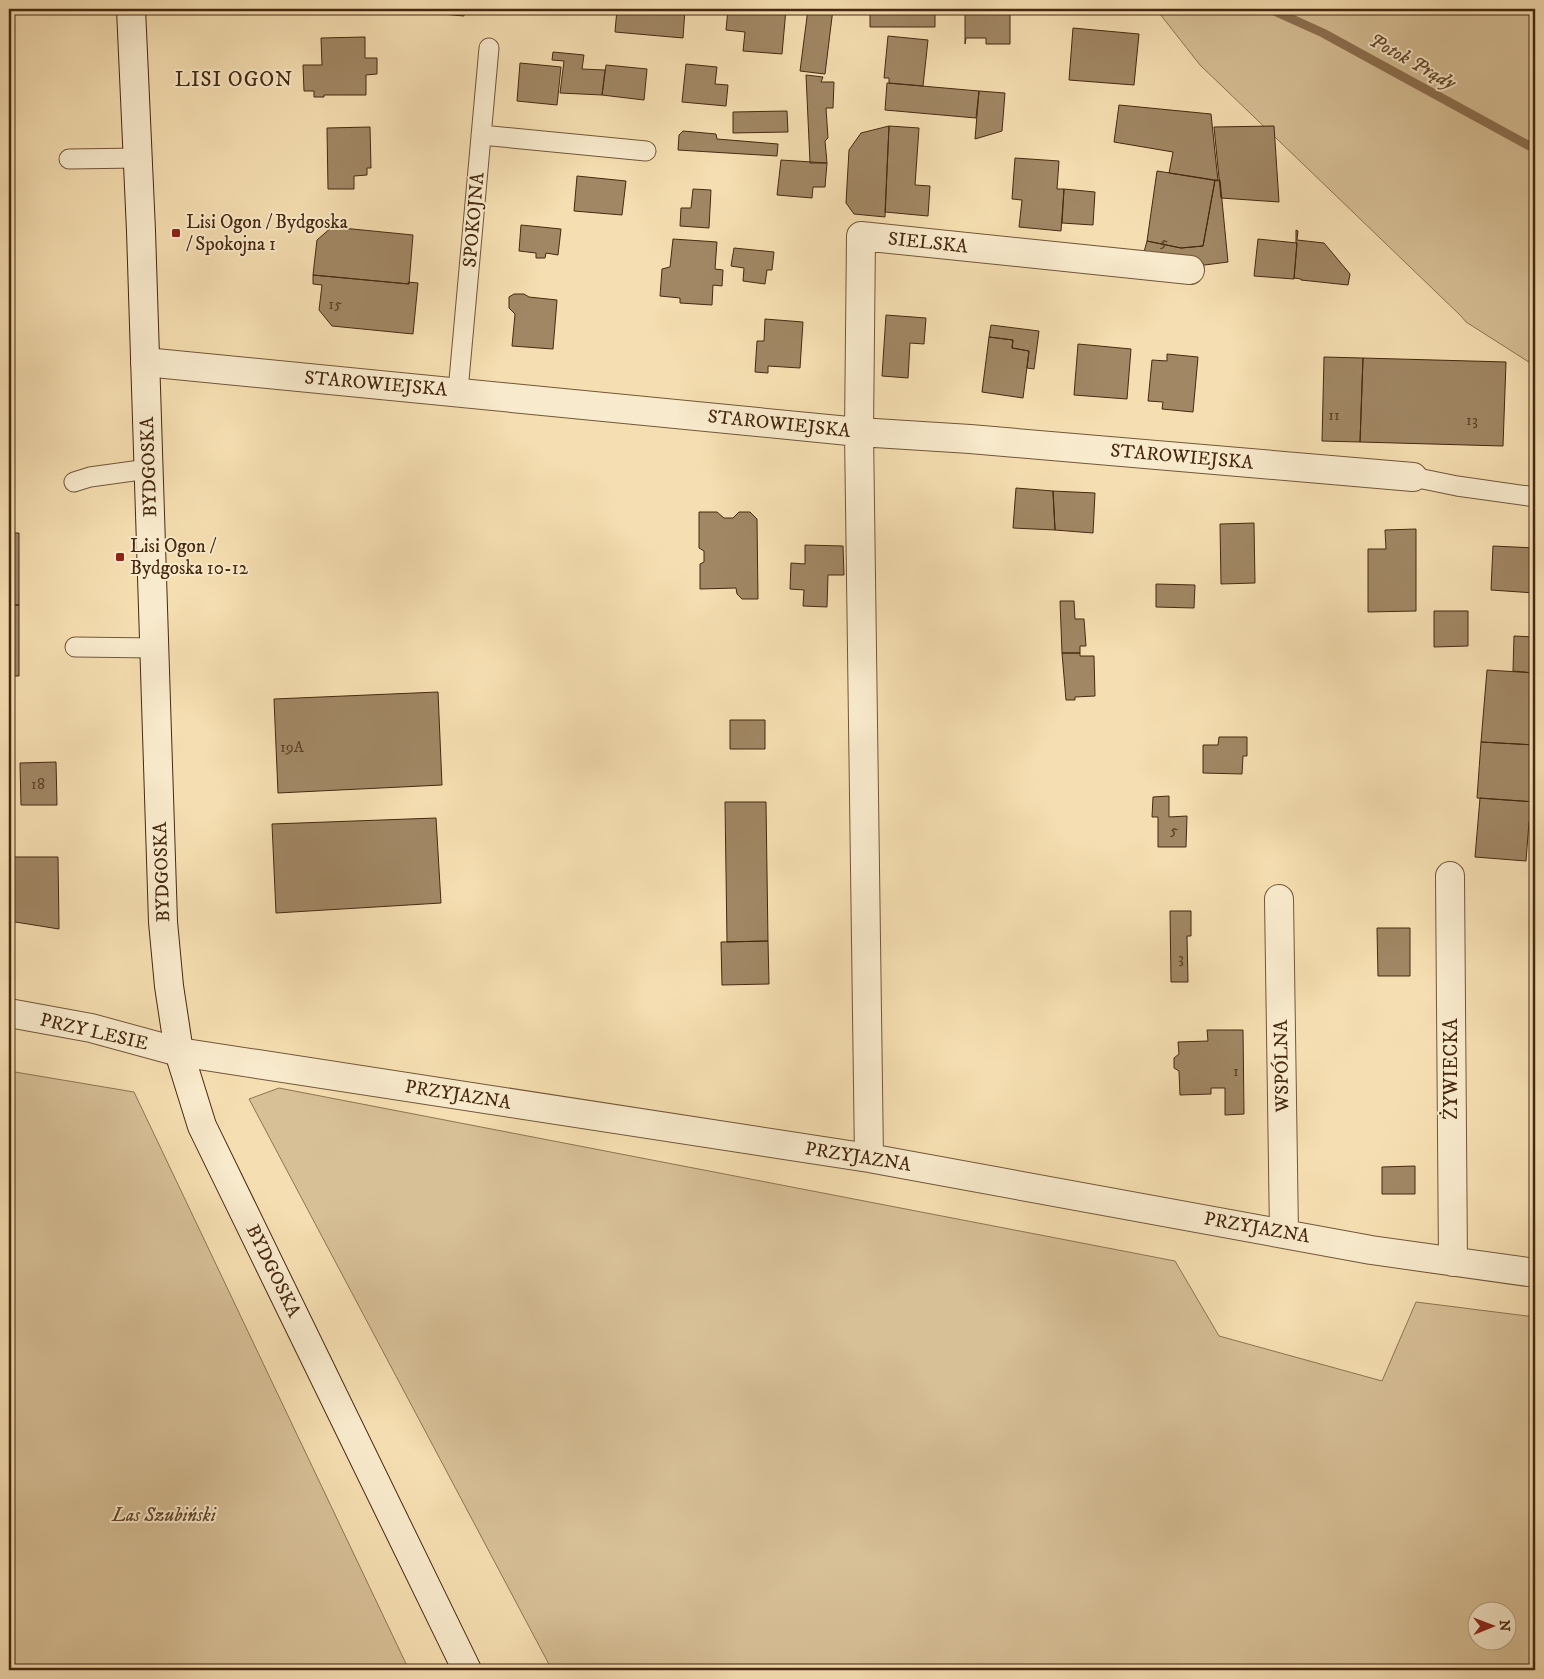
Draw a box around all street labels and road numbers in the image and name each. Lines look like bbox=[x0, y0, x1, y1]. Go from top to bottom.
street label: SPOKOJNA bbox=[458, 171, 490, 268]
street label: SIELSKA bbox=[887, 227, 970, 259]
street label: STAROWIEJSKA bbox=[304, 366, 449, 402]
street label: STAROWIEJSKA bbox=[707, 405, 852, 443]
street label: BYDGOSKA bbox=[136, 416, 162, 518]
street label: STAROWIEJSKA bbox=[1110, 439, 1255, 475]
street label: BYDGOSKA bbox=[149, 821, 175, 923]
street label: PRZY LESIE bbox=[38, 1008, 150, 1056]
street label: ŻYWIECKA bbox=[1439, 1017, 1463, 1120]
street label: WSPÓLNA bbox=[1268, 1019, 1294, 1114]
street label: PRZYJAZNA bbox=[403, 1075, 514, 1115]
street label: PRZYJAZNA bbox=[803, 1137, 914, 1177]
street label: PRZYJAZNA bbox=[1202, 1207, 1313, 1249]
street label: BYDGOSKA bbox=[241, 1221, 306, 1322]

